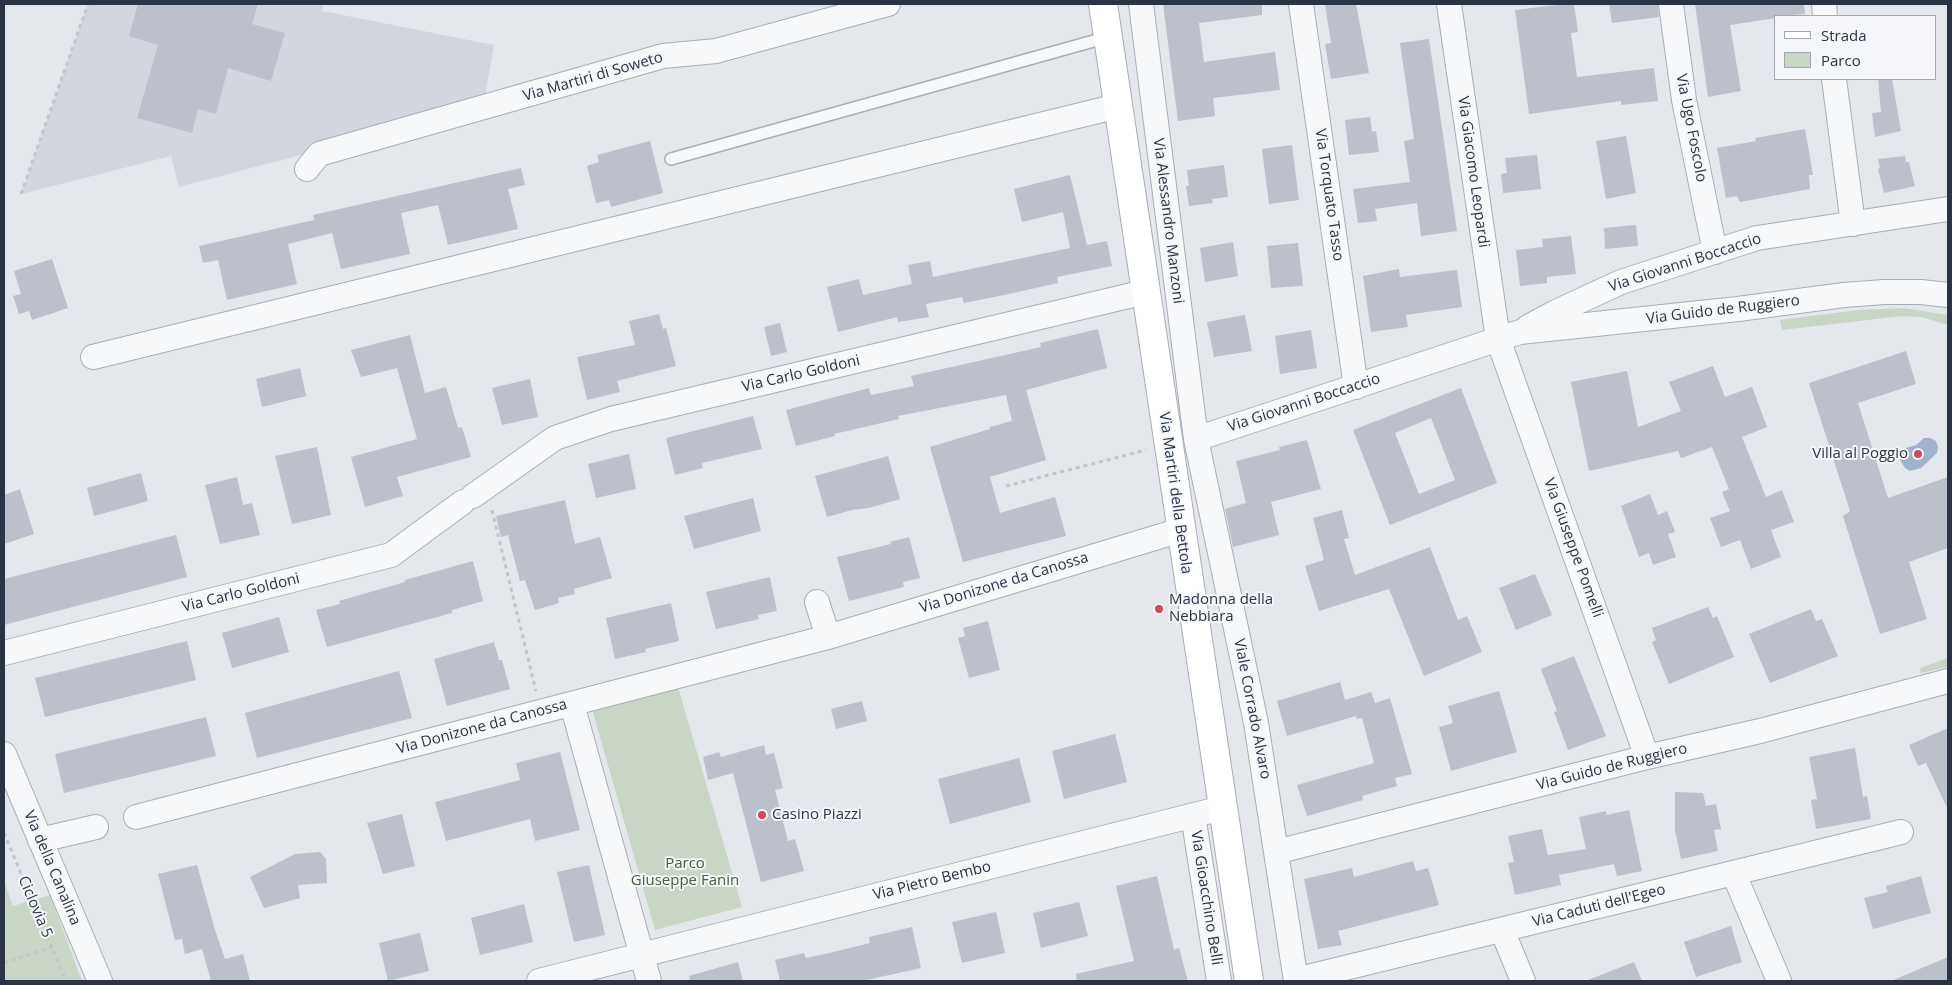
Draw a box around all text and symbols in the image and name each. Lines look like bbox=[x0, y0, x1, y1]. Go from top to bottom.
legend bbox=[1774, 15, 1937, 80]
text: Strada bbox=[1821, 25, 1867, 45]
street label: Via Martiri di Soweto bbox=[521, 48, 665, 106]
text: Parco bbox=[1821, 50, 1861, 70]
street label: Via Ugo Foscolo bbox=[1672, 72, 1710, 184]
street label: Via Giacomo Leopardi bbox=[1453, 95, 1493, 249]
street label: Via Torquato Tasso bbox=[1311, 128, 1347, 262]
street label: Via Alessandro Manzoni bbox=[1149, 137, 1187, 305]
street label: Via Giovanni Boccaccio bbox=[1607, 230, 1763, 296]
street label: Via Guido de Ruggiero bbox=[1645, 292, 1801, 328]
street label: Via Carlo Goldoni bbox=[740, 352, 862, 396]
street label: Via Giovanni Boccaccio bbox=[1226, 370, 1382, 436]
street label: Via Martiri della Bettola bbox=[1155, 411, 1195, 575]
place label: Villa al Poggio bbox=[1812, 445, 1908, 463]
marker: Villa al Poggio bbox=[1912, 448, 1924, 460]
street label: Via Giuseppe Pomelli bbox=[1539, 476, 1607, 620]
street label: Via Donizone da Canossa bbox=[917, 549, 1091, 617]
street label: Via Carlo Goldoni bbox=[180, 570, 302, 616]
place label: Madonna della Nebbiara bbox=[1169, 591, 1273, 626]
marker: Madonna della Nebbiara bbox=[1153, 603, 1165, 615]
street label: Viale Corrado Alvaro bbox=[1230, 637, 1274, 781]
street label: Via Donizone da Canossa bbox=[395, 696, 569, 758]
street label: Via Guido de Ruggiero bbox=[1535, 740, 1689, 794]
place label: Casino Piazzi bbox=[772, 806, 862, 824]
street label: Via della Canalina bbox=[20, 808, 84, 928]
marker: Casino Piazzi bbox=[756, 809, 768, 821]
street label: Via Gioacchino Belli bbox=[1186, 829, 1226, 967]
park label: Parco Giuseppe Fanin bbox=[631, 855, 739, 890]
street label: Via Pietro Bembo bbox=[871, 858, 993, 904]
street label: Ciclovia 5 bbox=[14, 873, 56, 941]
street label: Via Caduti dell'Egeo bbox=[1531, 881, 1667, 931]

